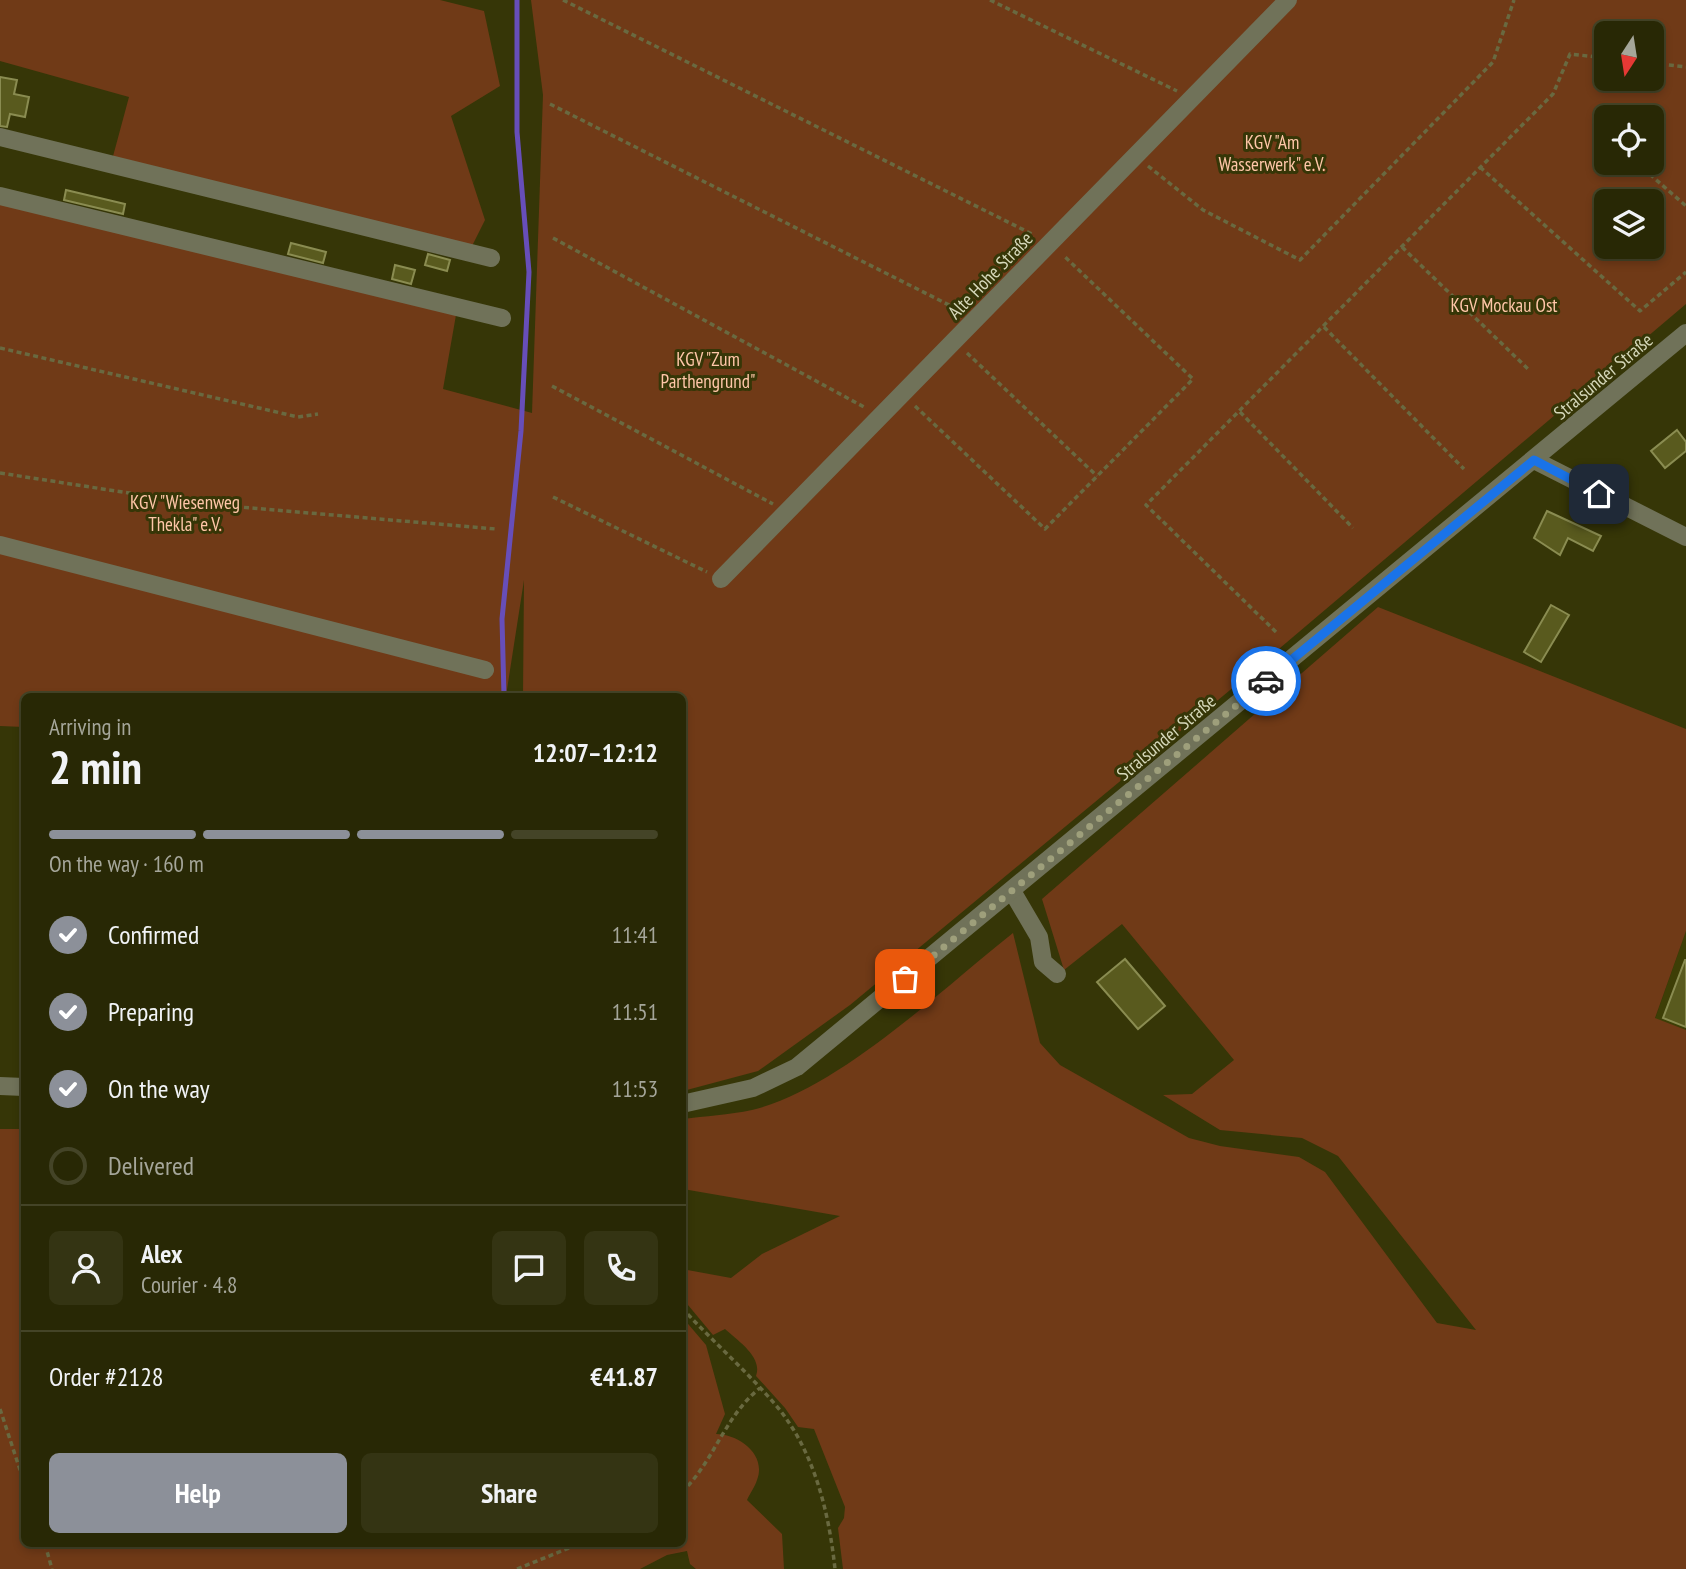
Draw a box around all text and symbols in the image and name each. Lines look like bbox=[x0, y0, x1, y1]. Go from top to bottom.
north arrow bbox=[1594, 21, 1664, 91]
map controls bbox=[1594, 21, 1664, 259]
button: locate bbox=[1594, 105, 1664, 175]
park label: KGV "Am Wasserwerk" e.V. bbox=[1219, 130, 1325, 176]
button: layers bbox=[1594, 189, 1664, 259]
street label: Alte Hohe Straße bbox=[942, 226, 1038, 324]
park label: KGV Mockau Ost bbox=[1450, 293, 1558, 317]
street label: Stralsunder Straße bbox=[1548, 327, 1658, 424]
park label: KGV "Zum Parthengrund" bbox=[661, 347, 755, 393]
pin bbox=[1569, 464, 1629, 524]
icon: home bbox=[1580, 475, 1618, 513]
park label: KGV "Wiesenweg Thekla" e.V. bbox=[130, 490, 240, 536]
courier bbox=[1231, 646, 1301, 716]
icon: car bbox=[1247, 662, 1285, 700]
street label: Stralsunder Straße bbox=[1111, 688, 1221, 785]
text: Arriving in bbox=[49, 712, 131, 741]
text: 12:07–12:12 bbox=[533, 736, 658, 769]
text: 2 min bbox=[49, 737, 142, 797]
text: On the way · 160 m bbox=[49, 849, 204, 878]
icon: check bbox=[49, 916, 87, 954]
text: Confirmed bbox=[108, 918, 199, 951]
text: 11:41 bbox=[612, 920, 658, 949]
pin bbox=[875, 949, 935, 1009]
icon: bag bbox=[886, 960, 924, 998]
icon: check bbox=[49, 993, 87, 1031]
text: Preparing bbox=[108, 995, 194, 1028]
text: 11:51 bbox=[612, 997, 658, 1026]
icon: check bbox=[49, 1070, 87, 1108]
text: On the way bbox=[108, 1072, 210, 1105]
text: 11:53 bbox=[612, 1074, 658, 1103]
text: Delivered bbox=[108, 1149, 194, 1182]
button: person bbox=[49, 1231, 123, 1305]
button: chat bbox=[492, 1231, 566, 1305]
button: phone bbox=[584, 1231, 658, 1305]
text: Alex bbox=[141, 1237, 182, 1270]
text: Courier · 4.8 bbox=[141, 1270, 237, 1299]
text: Order #2128 bbox=[49, 1360, 164, 1393]
text: €41.87 bbox=[590, 1360, 658, 1393]
button: Help bbox=[49, 1453, 347, 1533]
button: Share bbox=[361, 1453, 658, 1533]

